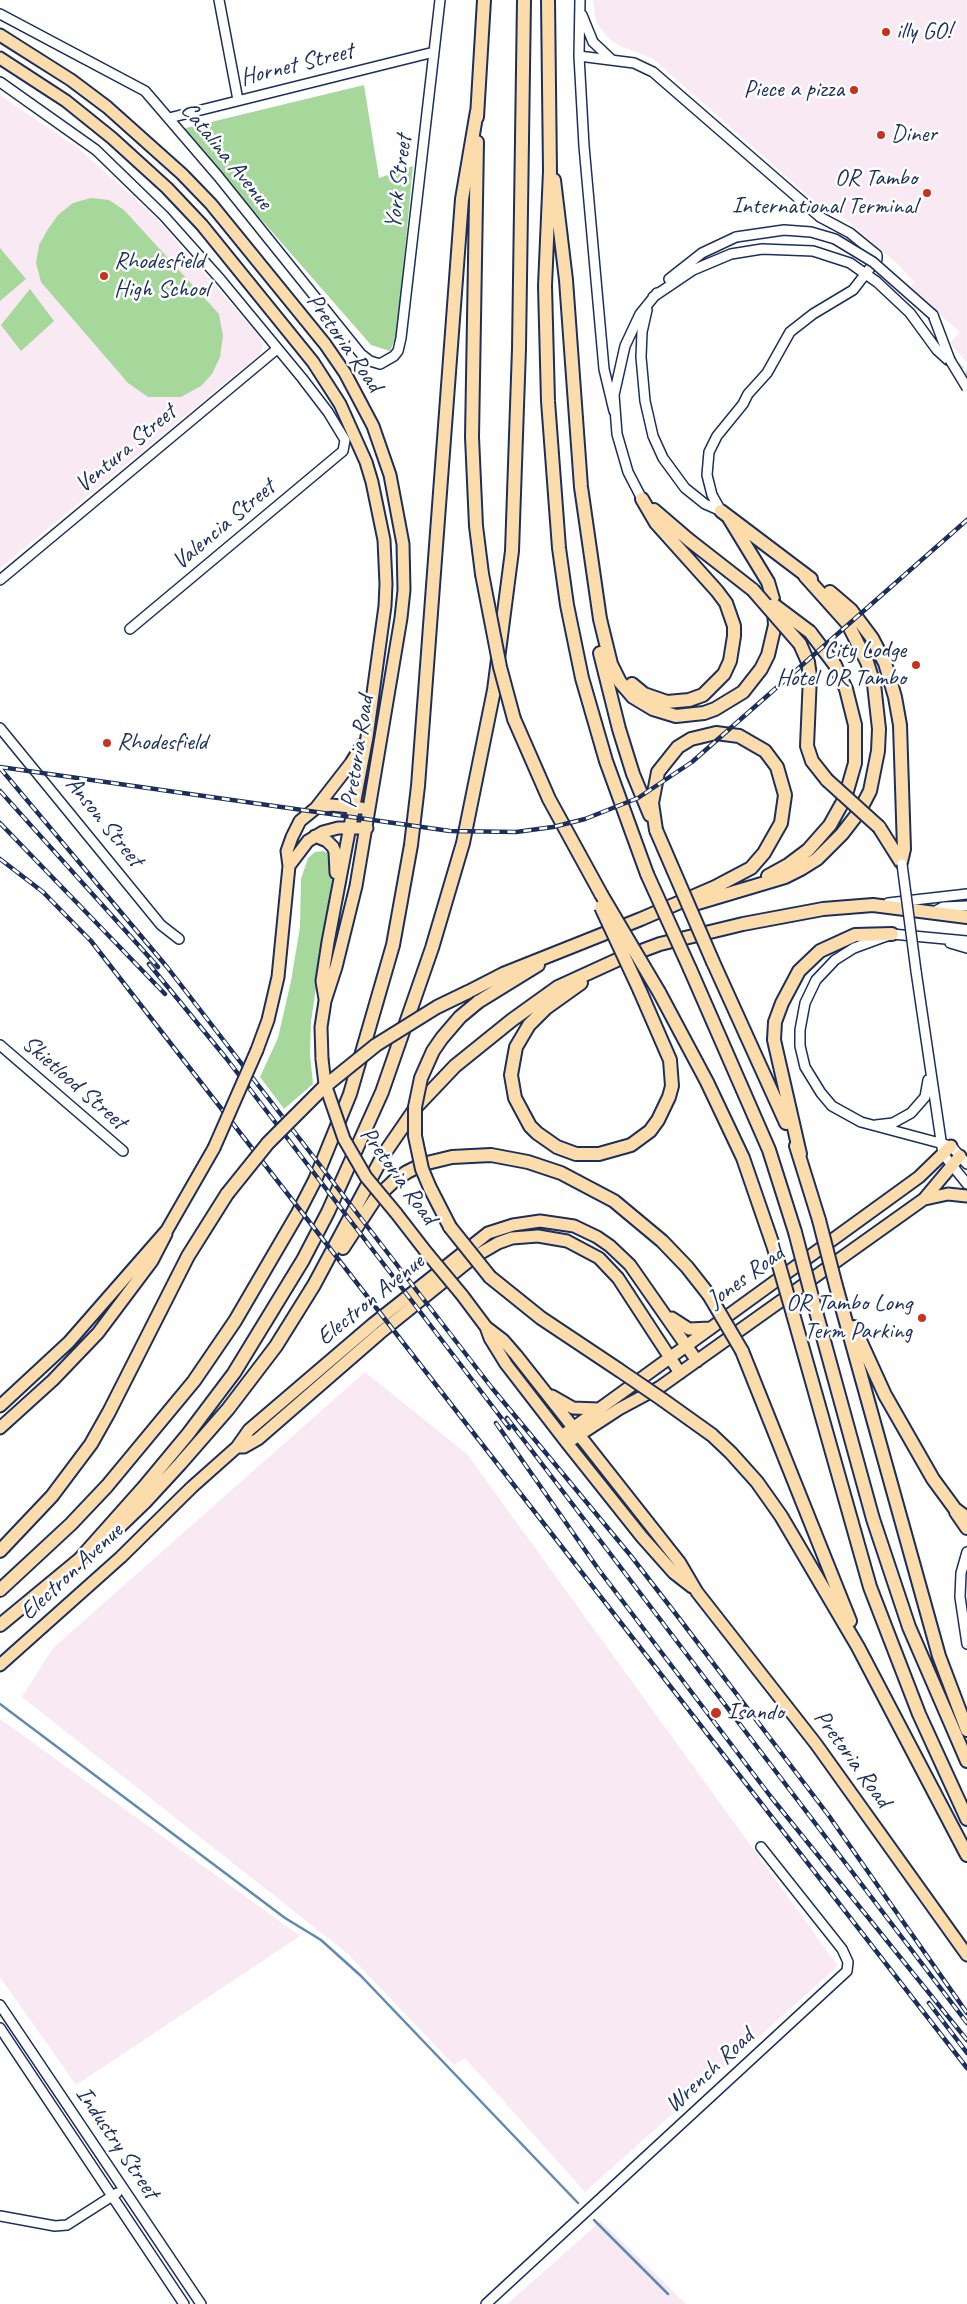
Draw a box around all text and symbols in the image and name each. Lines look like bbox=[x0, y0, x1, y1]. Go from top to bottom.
place label: illy GO! bbox=[896, 18, 951, 46]
marker: illy GO! bbox=[880, 26, 892, 38]
street label: Hornet Street bbox=[238, 37, 356, 93]
place label: Piece a pizza bbox=[744, 76, 844, 104]
marker: Piece a pizza bbox=[848, 84, 860, 96]
street label: Catalina Avenue bbox=[174, 96, 278, 216]
place label: Diner bbox=[891, 121, 937, 149]
marker: Diner bbox=[875, 129, 887, 141]
street label: York Street bbox=[379, 133, 419, 231]
place label: OR Tambo International Terminal bbox=[732, 165, 917, 221]
marker: OR Tambo International Terminal bbox=[921, 187, 933, 199]
place label: Rhodesfield High School bbox=[114, 248, 209, 304]
marker: Rhodesfield High School bbox=[98, 270, 110, 282]
street label: Pretoria Road bbox=[300, 288, 388, 398]
street label: Ventura Street bbox=[70, 398, 182, 500]
street label: Valencia Street bbox=[167, 474, 281, 576]
place label: City Lodge Hotel OR Tambo bbox=[776, 637, 906, 693]
marker: City Lodge Hotel OR Tambo bbox=[910, 659, 922, 671]
street label: Pretoria Road bbox=[335, 694, 381, 810]
place label: Rhodesfield bbox=[117, 729, 207, 757]
marker: Rhodesfield bbox=[101, 737, 113, 749]
street label: Anson Street bbox=[59, 771, 149, 873]
street label: Skietlood Street bbox=[16, 1030, 132, 1136]
street label: Pretoria Road bbox=[353, 1122, 443, 1230]
street label: Jones Road bbox=[702, 1239, 790, 1315]
street label: Electron Avenue bbox=[312, 1248, 430, 1352]
place label: OR Tambo Long Term Parking bbox=[786, 1290, 912, 1346]
marker: OR Tambo Long Term Parking bbox=[916, 1312, 928, 1324]
street label: Electron Avenue bbox=[15, 1517, 129, 1627]
place label: Isando bbox=[727, 1699, 784, 1727]
street label: Pretoria Road bbox=[807, 1705, 897, 1813]
marker: Isando bbox=[709, 1706, 723, 1720]
street label: Wrench Road bbox=[660, 2023, 760, 2119]
street label: Industry Street bbox=[69, 2081, 165, 2205]

